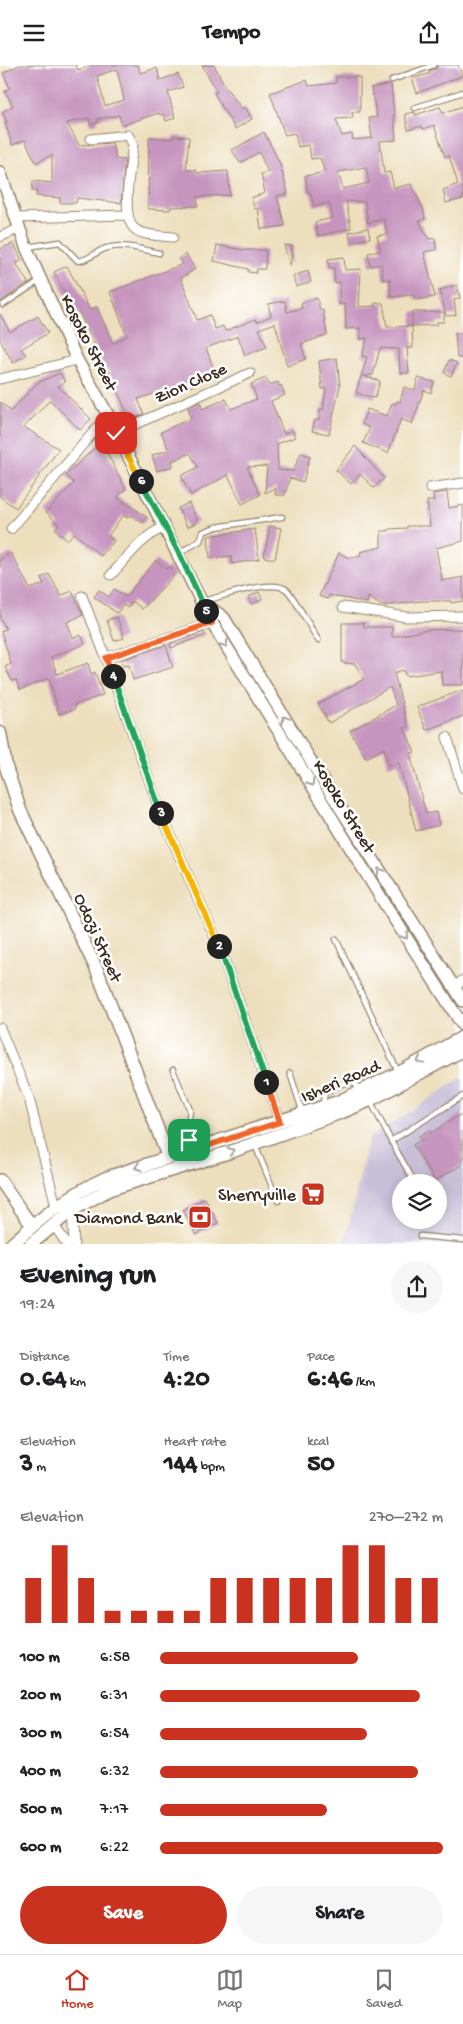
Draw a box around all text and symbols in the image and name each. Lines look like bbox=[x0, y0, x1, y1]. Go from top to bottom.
icon: menu bbox=[20, 19, 48, 47]
icon: share bbox=[415, 19, 443, 47]
text: Tempo bbox=[203, 20, 260, 46]
street label: Kosoko Street bbox=[55, 292, 122, 396]
street label: Zion Close bbox=[152, 359, 231, 409]
pin bbox=[95, 412, 137, 454]
icon: check bbox=[102, 419, 130, 447]
pin: 6 bbox=[128, 469, 154, 493]
text: 6 bbox=[138, 473, 145, 490]
pin: 5 bbox=[194, 599, 218, 623]
text: 5 bbox=[203, 603, 210, 620]
one-way arrow bbox=[219, 639, 229, 648]
pin: 4 bbox=[100, 663, 126, 689]
text: 4 bbox=[110, 668, 117, 685]
one-way arrow bbox=[282, 715, 292, 724]
street label: Kosoko Street bbox=[307, 757, 380, 859]
one-way arrow bbox=[304, 777, 314, 786]
pin: 3 bbox=[148, 801, 174, 825]
text: 3 bbox=[158, 805, 165, 822]
one-way arrow bbox=[377, 868, 387, 877]
street label: Odozi Street bbox=[68, 890, 126, 987]
one-way arrow bbox=[399, 930, 408, 939]
pin: 2 bbox=[206, 933, 232, 959]
text: 2 bbox=[216, 938, 223, 955]
one-way arrow bbox=[417, 1055, 426, 1065]
street label: Isheri Road bbox=[298, 1056, 385, 1108]
pin: 1 bbox=[254, 1069, 278, 1095]
text: 1 bbox=[264, 1074, 269, 1091]
pin bbox=[168, 1119, 210, 1161]
icon: arrive bbox=[175, 1126, 203, 1154]
one-way arrow bbox=[227, 1147, 235, 1157]
one-way arrow bbox=[134, 1162, 143, 1172]
map controls bbox=[392, 1174, 447, 1229]
button: layers bbox=[392, 1174, 447, 1229]
supermarket icon: Sherryville bbox=[300, 1181, 326, 1207]
place label: Sherryville bbox=[218, 1186, 297, 1207]
bank icon: Diamond Bank bbox=[187, 1204, 213, 1230]
place label: Diamond Bank bbox=[74, 1209, 184, 1230]
text: Evening run bbox=[20, 1260, 156, 1293]
button: share bbox=[391, 1261, 443, 1313]
text: 19:24 bbox=[20, 1296, 55, 1315]
text: Distance bbox=[20, 1349, 69, 1366]
text: Time bbox=[164, 1349, 189, 1366]
text: Pace bbox=[307, 1349, 335, 1366]
text: 0.64 bbox=[20, 1366, 67, 1395]
text: 4:20 bbox=[164, 1366, 210, 1395]
text: 6:46 bbox=[307, 1366, 352, 1395]
text: km bbox=[67, 1374, 86, 1391]
text: /km bbox=[352, 1374, 375, 1391]
text: Elevation bbox=[20, 1434, 76, 1451]
text: Heart rate bbox=[164, 1434, 226, 1451]
text: kcal bbox=[307, 1434, 329, 1451]
text: 3 bbox=[20, 1451, 33, 1480]
text: 144 bbox=[164, 1451, 197, 1480]
text: 50 bbox=[307, 1451, 335, 1480]
text: m bbox=[33, 1459, 46, 1476]
text: bpm bbox=[197, 1459, 225, 1476]
text: Elevation bbox=[20, 1509, 84, 1528]
text: 270–272 m bbox=[369, 1509, 443, 1528]
text: 100 m bbox=[20, 1649, 60, 1668]
text: 6:58 bbox=[100, 1649, 130, 1668]
text: 200 m bbox=[20, 1687, 61, 1706]
text: 6:31 bbox=[100, 1687, 128, 1706]
text: 300 m bbox=[20, 1725, 62, 1744]
text: 6:54 bbox=[100, 1725, 129, 1744]
text: 400 m bbox=[20, 1763, 61, 1782]
text: 6:32 bbox=[100, 1763, 129, 1782]
text: 500 m bbox=[20, 1801, 62, 1820]
text: 7:17 bbox=[100, 1801, 128, 1820]
text: 600 m bbox=[20, 1839, 61, 1858]
text: 6:22 bbox=[100, 1839, 129, 1858]
button: Save bbox=[20, 1886, 227, 1944]
button: Share bbox=[237, 1886, 443, 1944]
tab: Home bbox=[61, 1966, 94, 2013]
tab: Map bbox=[216, 1966, 244, 2013]
tab: Saved bbox=[366, 1966, 402, 2013]

